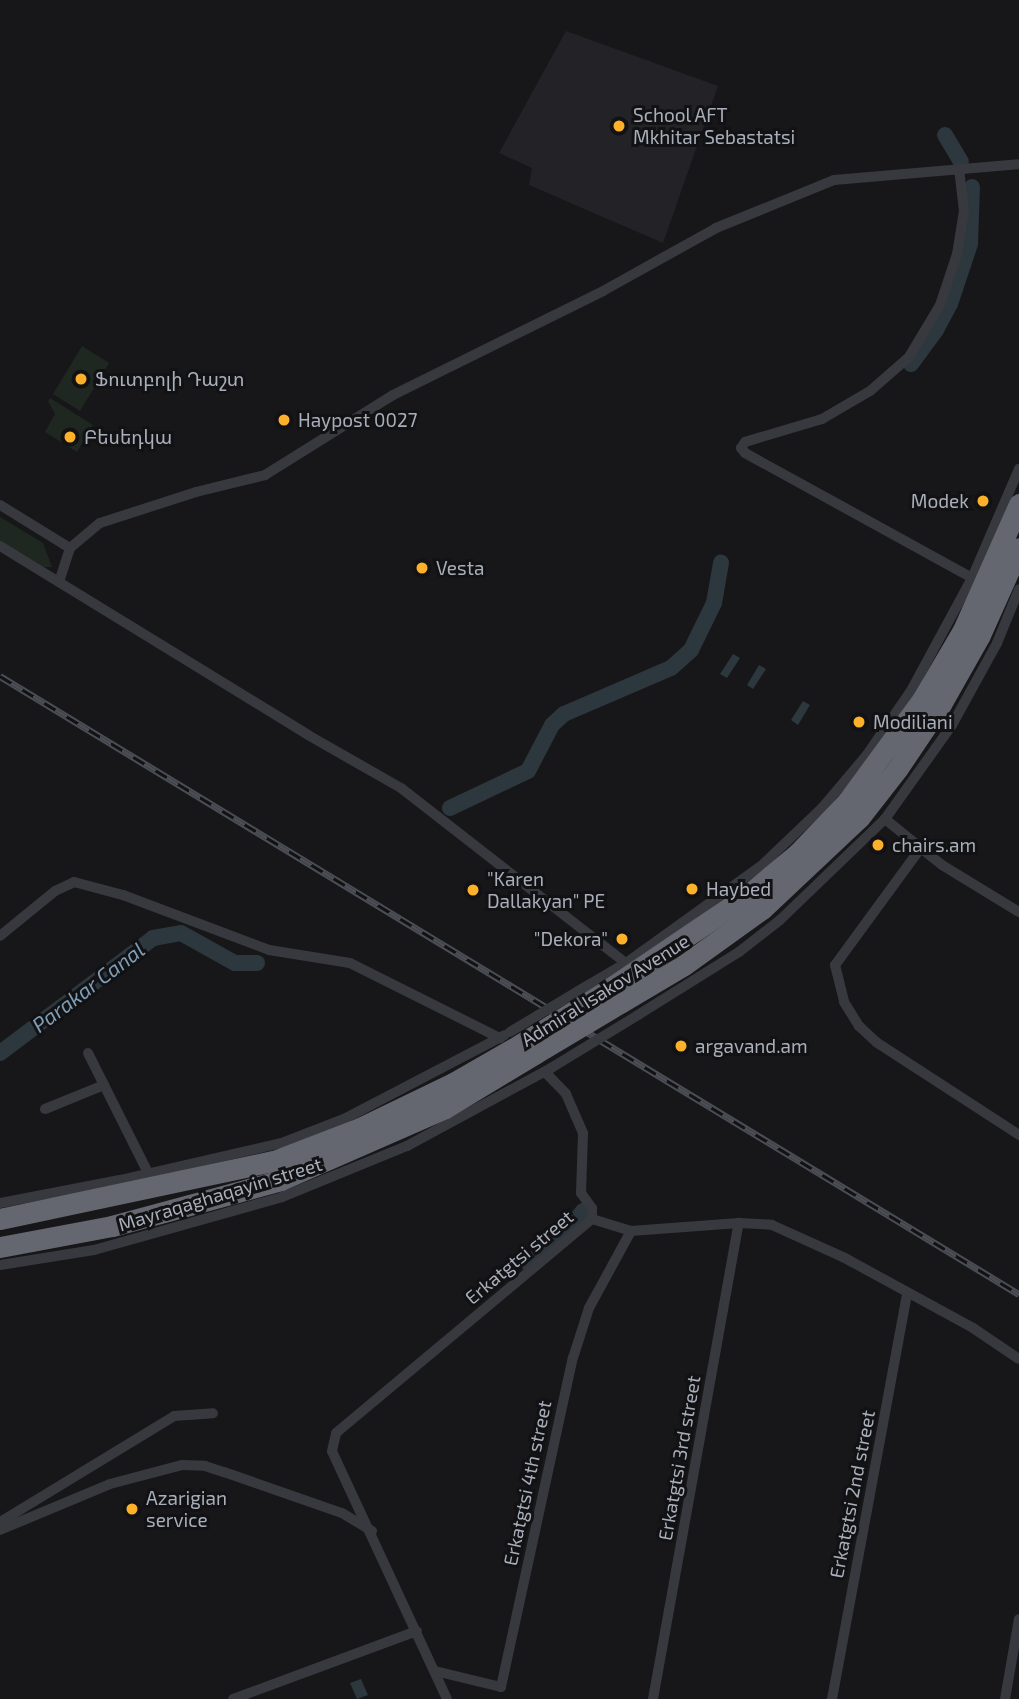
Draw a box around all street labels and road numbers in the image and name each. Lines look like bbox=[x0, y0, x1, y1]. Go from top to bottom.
street label: Admiral Isakov Avenue bbox=[516, 929, 694, 1051]
street label: Mayraqaghaqayin street bbox=[115, 1152, 325, 1236]
street label: Erkatgtsi street bbox=[460, 1205, 578, 1309]
street label: Erkatgtsi 3rd street bbox=[653, 1374, 705, 1542]
street label: Erkatgtsi 4th street bbox=[498, 1398, 556, 1568]
street label: Erkatgtsi 2nd street bbox=[825, 1408, 879, 1580]

